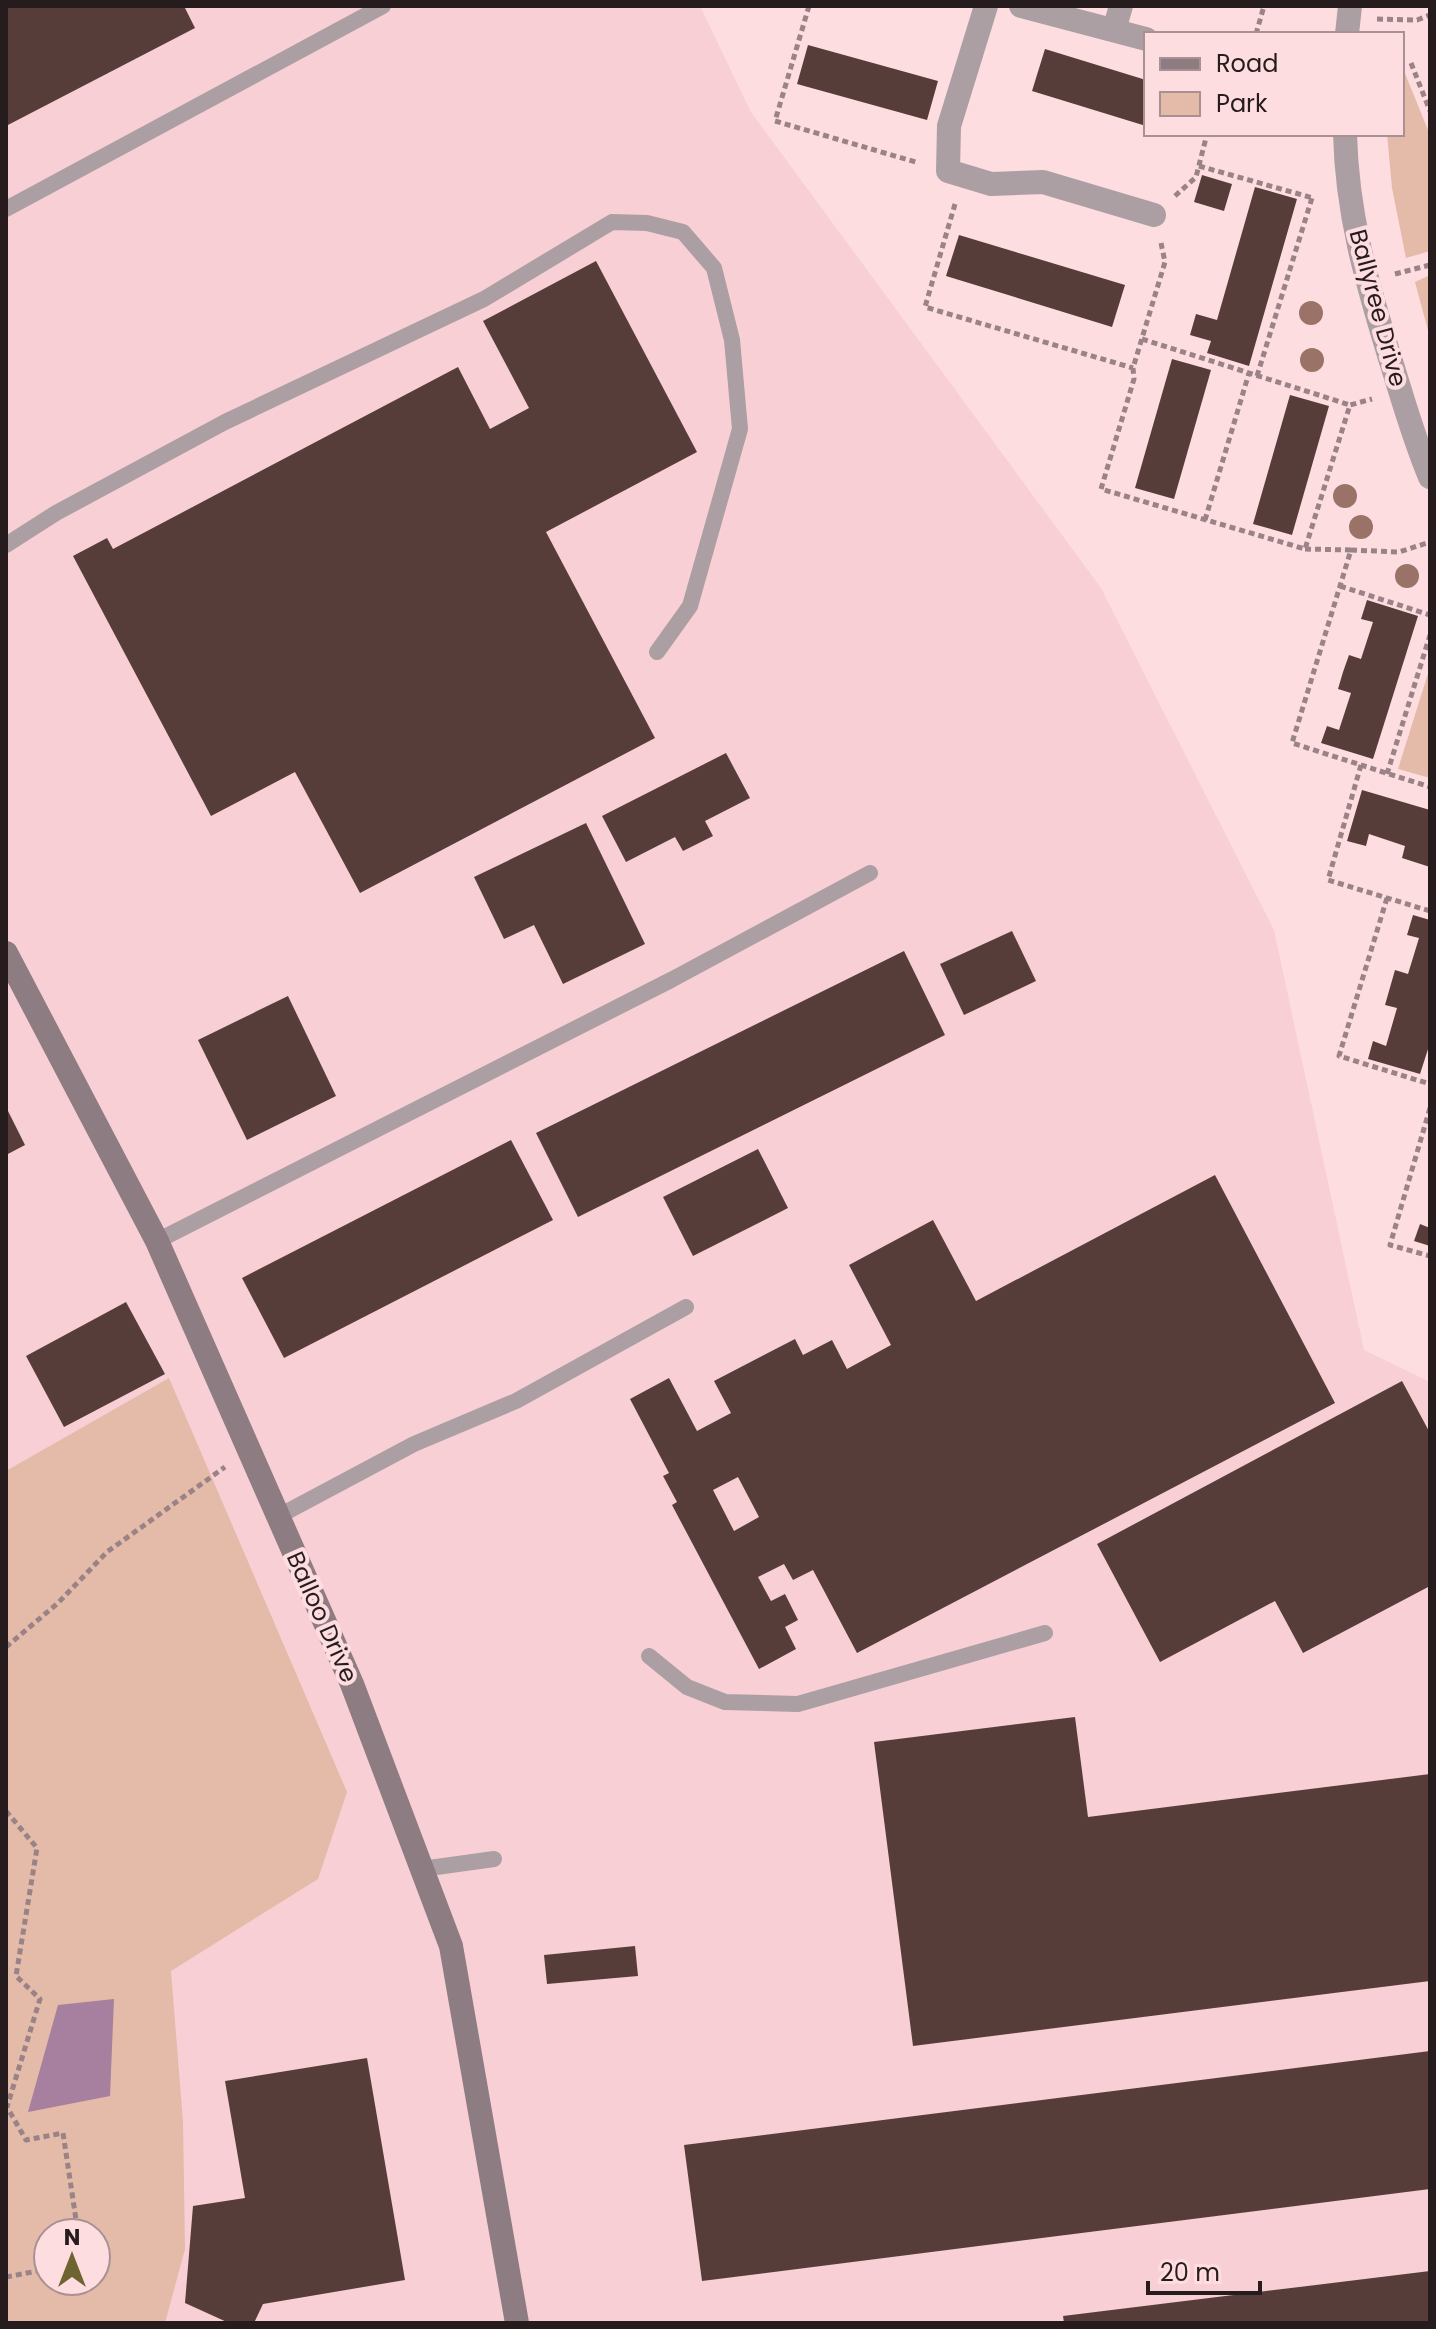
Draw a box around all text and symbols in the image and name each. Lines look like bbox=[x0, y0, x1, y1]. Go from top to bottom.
legend bbox=[1144, 32, 1404, 136]
text: Road bbox=[1216, 47, 1278, 80]
text: Park bbox=[1216, 87, 1268, 120]
street label: Ballyree Drive bbox=[1342, 226, 1415, 390]
street label: Balloo Drive bbox=[279, 1546, 366, 1687]
north arrow bbox=[32, 2217, 112, 2297]
text: N bbox=[64, 2222, 80, 2253]
scale bar bbox=[1148, 2245, 1260, 2295]
text: 20 m bbox=[1160, 2256, 1220, 2289]

